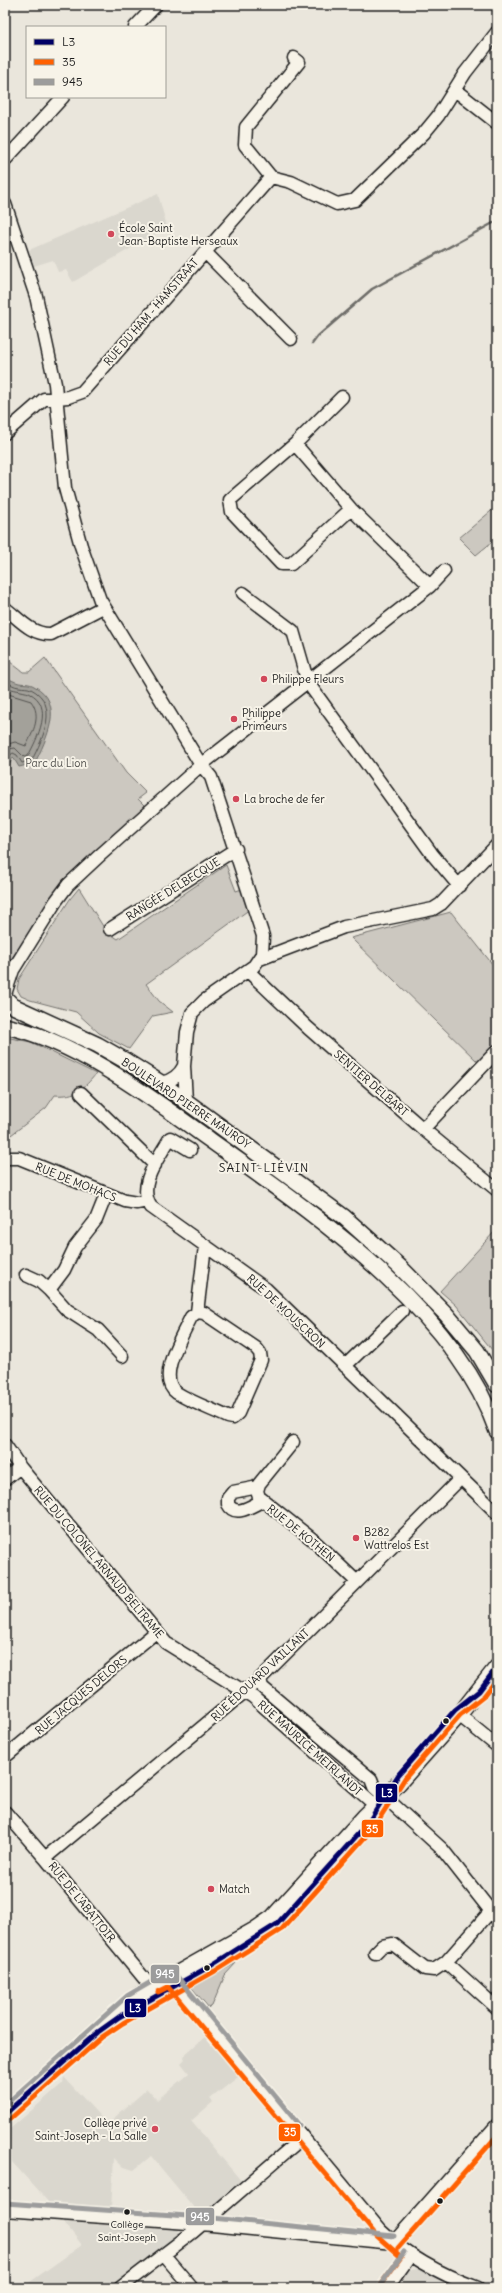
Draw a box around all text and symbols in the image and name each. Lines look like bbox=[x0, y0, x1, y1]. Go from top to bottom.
legend bbox=[26, 26, 166, 98]
text: L3 bbox=[62, 34, 76, 49]
text: 35 bbox=[62, 54, 76, 69]
text: 945 bbox=[62, 74, 83, 89]
place label: École Saint Jean-Baptiste Herseaux bbox=[119, 220, 239, 248]
marker: École Saint Jean-Baptiste Herseaux bbox=[106, 229, 116, 239]
street label: RUE DU HAM - HAMSTRAAT bbox=[101, 255, 202, 368]
place label: Philippe Fleurs bbox=[272, 672, 344, 686]
marker: Philippe Fleurs bbox=[259, 674, 269, 684]
place label: Philippe Primeurs bbox=[242, 706, 287, 733]
marker: Philippe Primeurs bbox=[229, 714, 239, 724]
park label: Parc du Lion bbox=[25, 756, 87, 770]
place label: La broche de fer bbox=[244, 792, 325, 806]
marker: La broche de fer bbox=[231, 794, 241, 804]
street label: RANGÉE DELBECQUE bbox=[123, 854, 223, 924]
street label: SENTIER DELBART bbox=[331, 1047, 411, 1119]
street label: BOULEVARD PIERRE MAUROY bbox=[119, 1055, 253, 1151]
street label: RUE DE MOHACS bbox=[33, 1159, 119, 1205]
district label: SAINT-LIÉVIN bbox=[219, 1160, 309, 1175]
street label: RUE DE MOUSCRON bbox=[244, 1271, 328, 1351]
street label: RUE DU COLONEL ARNAUD BELTRAME bbox=[31, 1483, 167, 1641]
street label: RUE DE KOTHEN bbox=[264, 1501, 338, 1565]
place label: B282 Wattrelos Est bbox=[364, 1525, 429, 1552]
marker: B282 Wattrelos Est bbox=[351, 1533, 361, 1543]
street label: RUE ÉDOUARD VAILLANT bbox=[207, 1625, 312, 1724]
street label: RUE JACQUES DELORS bbox=[32, 1652, 130, 1738]
street label: RUE MAURICE MEIRLANDT bbox=[255, 1697, 365, 1799]
unlabelled marker bbox=[441, 1716, 451, 1726]
line badge: L3 bbox=[375, 1783, 398, 1803]
text: L3 bbox=[381, 1786, 393, 1800]
line badge: 35 bbox=[361, 1819, 384, 1838]
text: 35 bbox=[366, 1822, 378, 1836]
street label: RUE DE L'ABATTOIR bbox=[45, 1859, 119, 1945]
place label: Match bbox=[219, 1882, 250, 1896]
marker: Match bbox=[206, 1884, 216, 1894]
unlabelled marker bbox=[202, 1963, 212, 1973]
line badge: 945 bbox=[150, 1964, 180, 1984]
text: 945 bbox=[155, 1967, 175, 1981]
line badge: L3 bbox=[124, 1998, 147, 2018]
text: L3 bbox=[129, 2001, 141, 2015]
place label: Collège privé Saint-Joseph - La Salle bbox=[35, 2116, 147, 2143]
line badge: 35 bbox=[278, 2123, 301, 2142]
marker: Collège privé Saint-Joseph - La Salle bbox=[150, 2124, 160, 2134]
text: 35 bbox=[284, 2125, 296, 2139]
unlabelled marker bbox=[435, 2196, 445, 2206]
marker: Collège Saint-Joseph bbox=[122, 2207, 132, 2217]
line badge: 945 bbox=[185, 2207, 215, 2226]
text: 945 bbox=[190, 2210, 210, 2224]
place label: Collège Saint-Joseph bbox=[98, 2218, 156, 2244]

